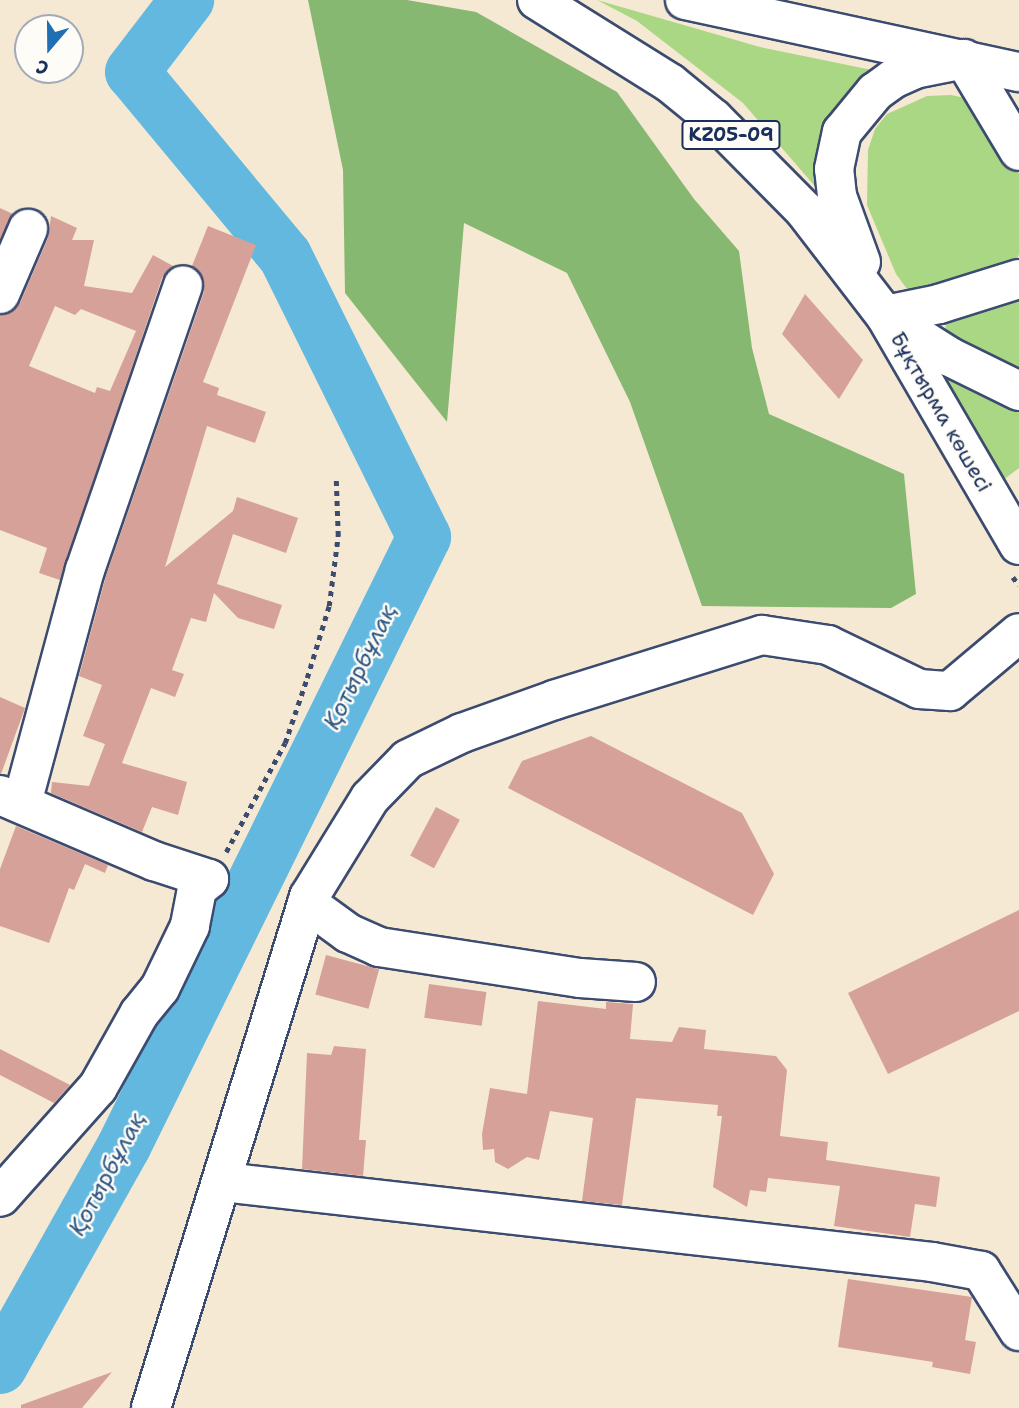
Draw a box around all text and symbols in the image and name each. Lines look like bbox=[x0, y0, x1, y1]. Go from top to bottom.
north arrow bbox=[14, 14, 84, 84]
text: С bbox=[33, 54, 52, 81]
road number: KZ05-09 bbox=[680, 119, 782, 150]
street label: Бұқтырма көшесі bbox=[885, 327, 997, 497]
water label: Қотырбұлақ bbox=[318, 600, 402, 734]
water label: Қотырбұлақ bbox=[63, 1108, 151, 1240]

